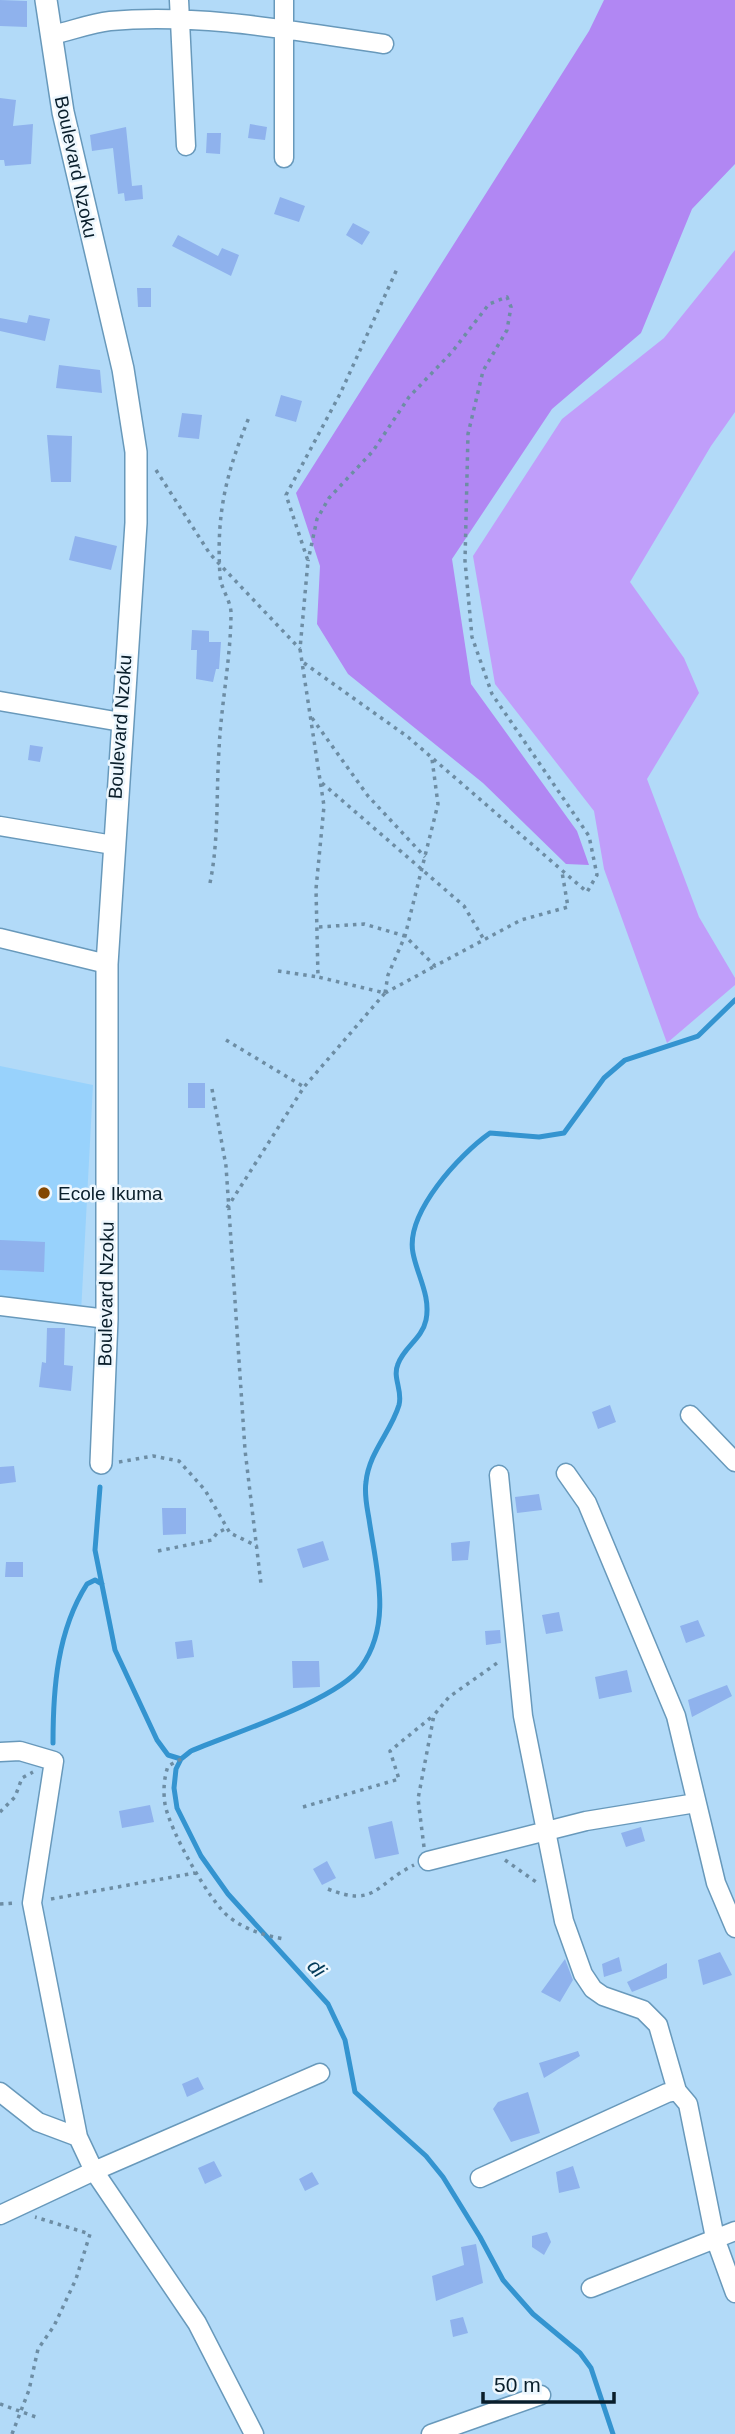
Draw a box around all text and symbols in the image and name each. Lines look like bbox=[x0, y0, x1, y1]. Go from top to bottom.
street label: Boulevard Nzoku bbox=[51, 94, 101, 240]
street label: Boulevard Nzoku bbox=[104, 654, 136, 800]
place label: Ecole Ikuma bbox=[58, 1183, 163, 1204]
marker: Ecole Ikuma bbox=[36, 1185, 52, 1201]
street label: Boulevard Nzoku bbox=[94, 1221, 118, 1367]
water label: di bbox=[303, 1954, 332, 1983]
scale bar bbox=[483, 2360, 614, 2404]
text: 50 m bbox=[494, 2373, 541, 2396]

